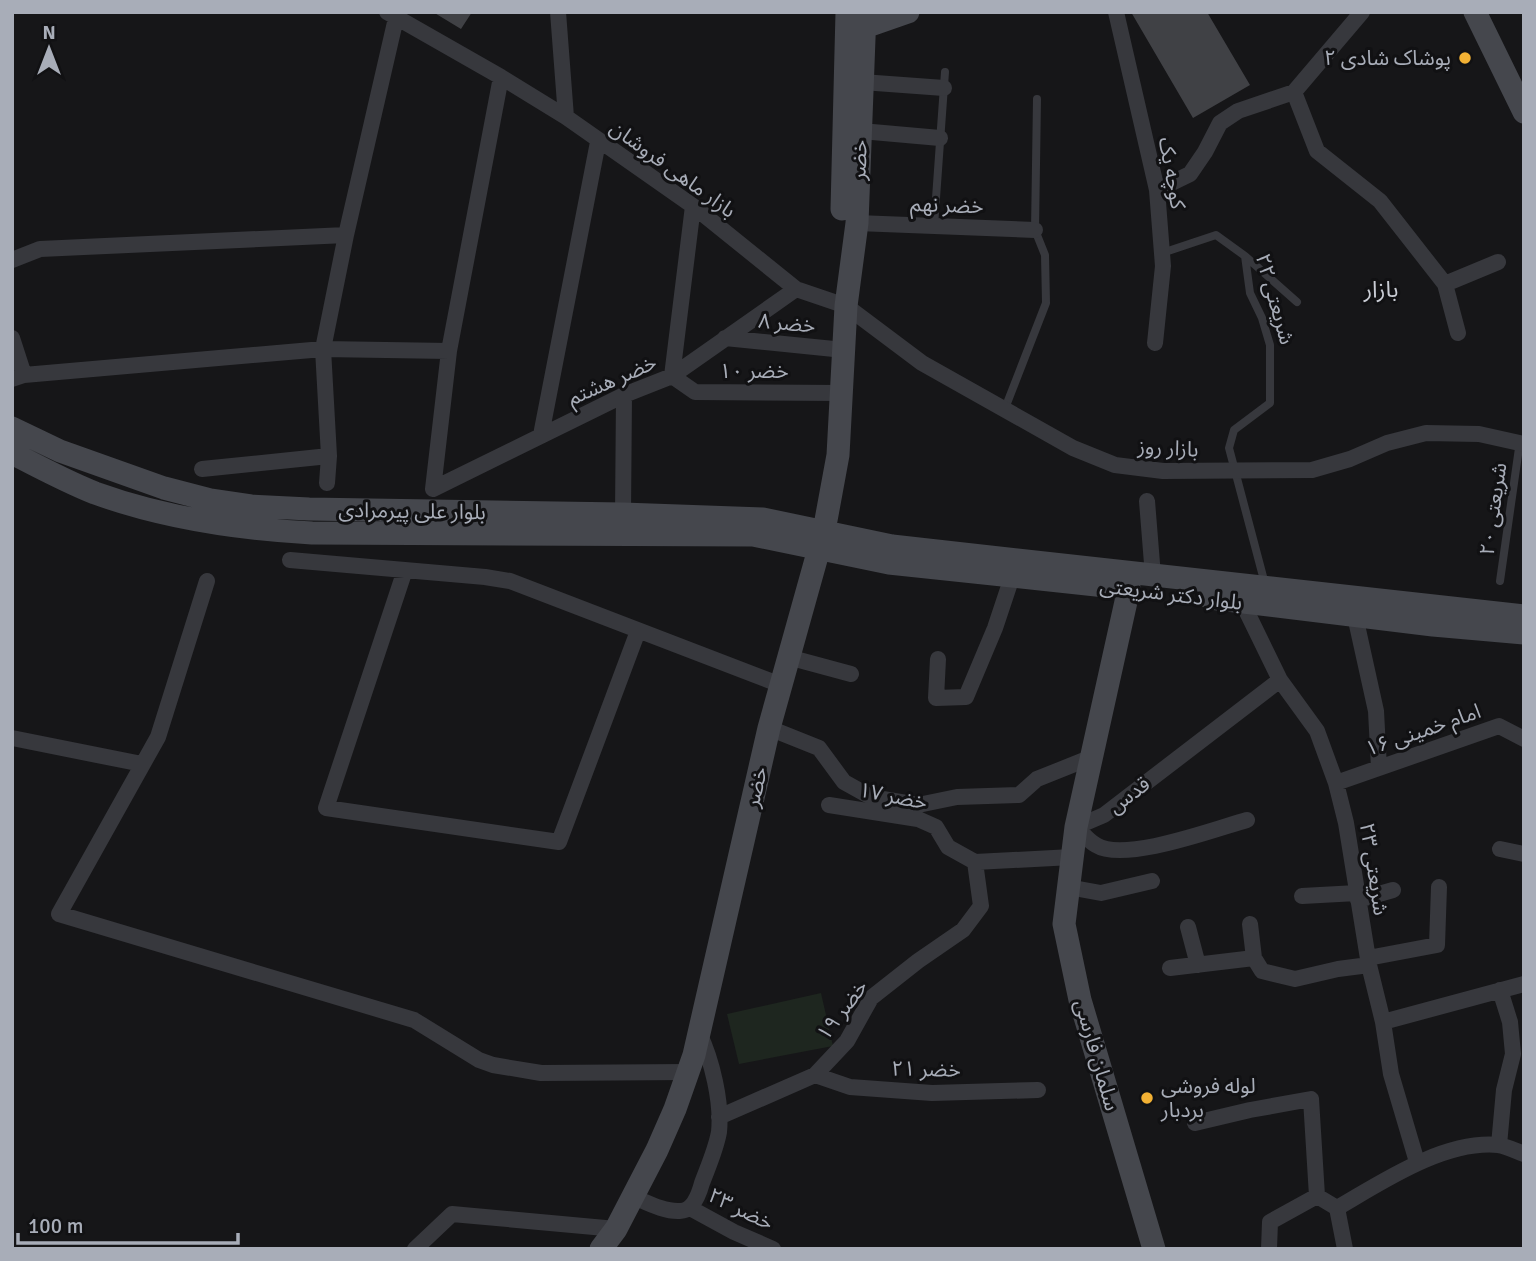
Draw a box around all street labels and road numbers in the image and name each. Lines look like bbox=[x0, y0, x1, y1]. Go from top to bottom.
street label: بازار ماهی فروشان bbox=[605, 115, 741, 223]
street label: کوچه یک bbox=[1153, 135, 1191, 211]
street label: خضر bbox=[845, 139, 873, 182]
street label: خضر نهم bbox=[910, 191, 984, 221]
street label: شریعتی ۲۲ bbox=[1250, 251, 1300, 347]
street label: خضر ۸ bbox=[757, 308, 817, 338]
street label: خضر هشتم bbox=[563, 349, 661, 413]
street label: خضر ۱۰ bbox=[719, 358, 789, 384]
street label: بازار روز bbox=[1136, 433, 1199, 463]
street label: شریعتی ۲۰ bbox=[1474, 461, 1512, 557]
street label: بلوار علی پیرمرادی bbox=[338, 497, 486, 525]
street label: بلوار دکتر شریعتی bbox=[1098, 572, 1244, 616]
street label: امام خمینی ۱۶ bbox=[1362, 698, 1485, 765]
street label: خضر bbox=[739, 764, 773, 811]
street label: قدس bbox=[1103, 771, 1155, 819]
street label: خضر ۱۷ bbox=[857, 777, 929, 815]
street label: شریعتی ۲۳ bbox=[1354, 821, 1394, 917]
street label: خضر ۱۹ bbox=[811, 975, 873, 1045]
street label: سلمان فارسی bbox=[1069, 996, 1125, 1114]
street label: خضر ۲۱ bbox=[891, 1055, 961, 1083]
street label: خضر ۲۳ bbox=[704, 1182, 778, 1236]

